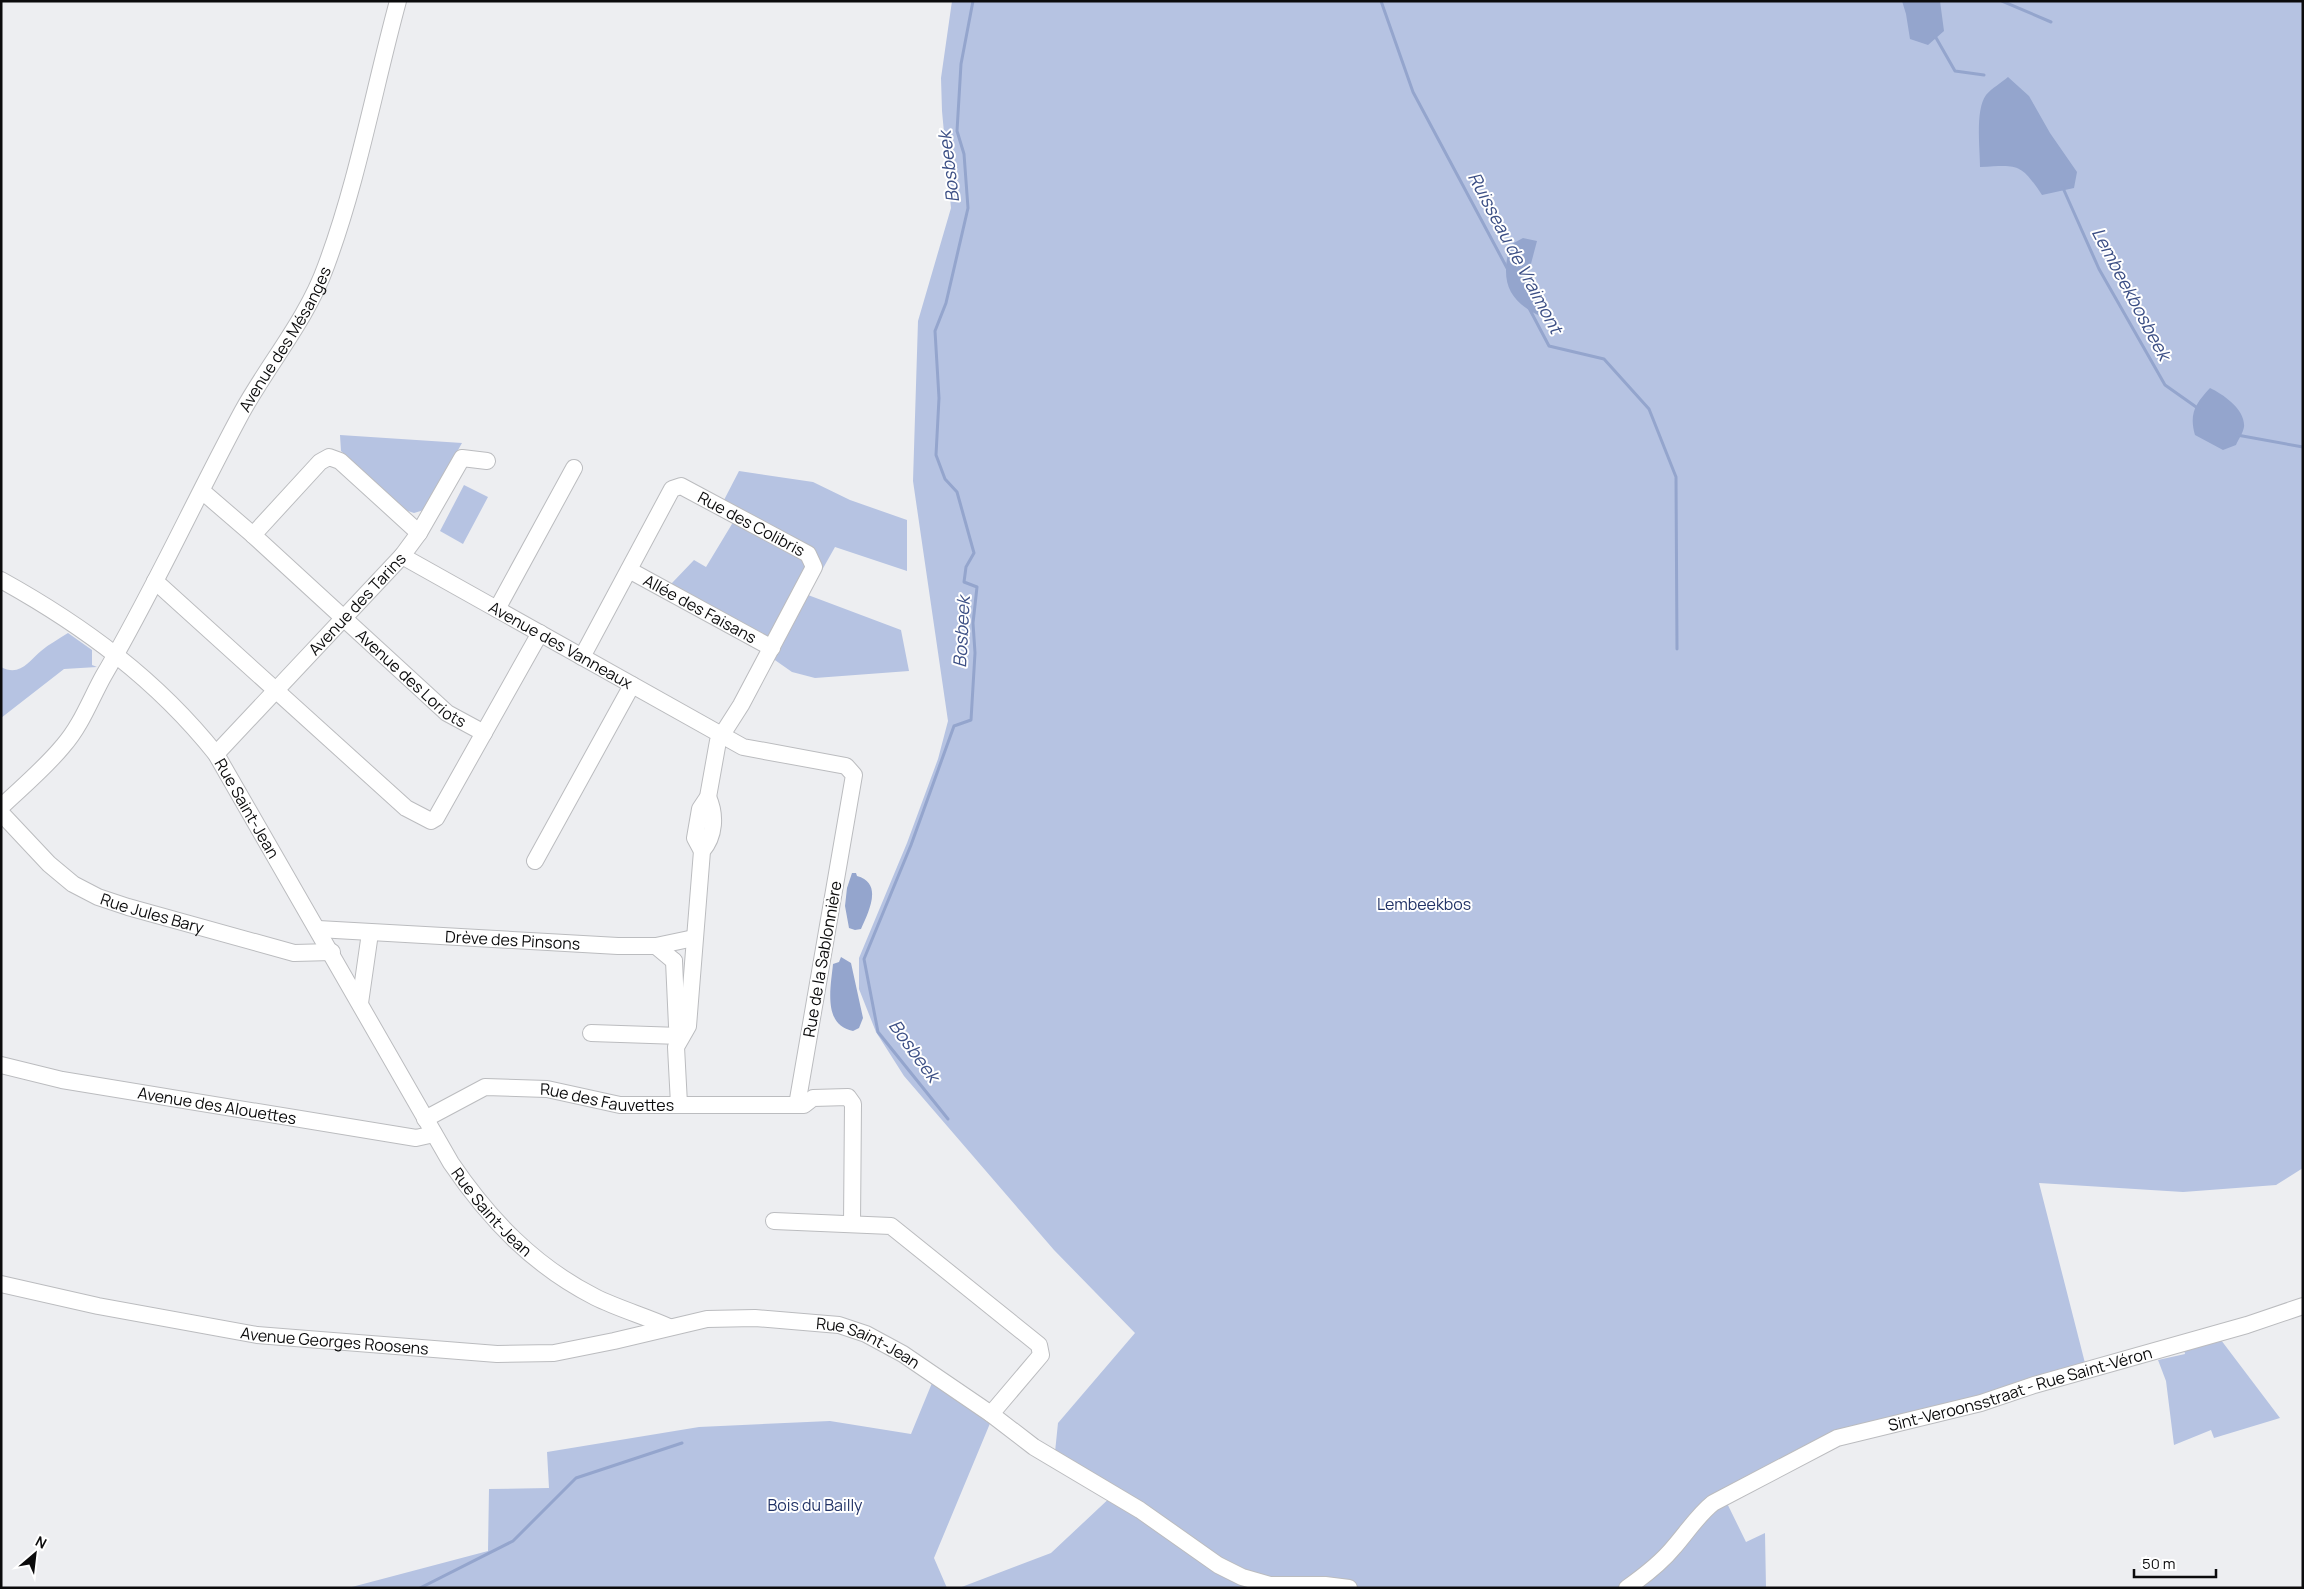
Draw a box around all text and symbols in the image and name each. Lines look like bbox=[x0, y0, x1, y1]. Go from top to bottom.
water label: Bosbeek bbox=[931, 127, 964, 204]
water label: Ruisseau de Vraimont bbox=[1463, 168, 1569, 339]
water label: Lembeekbosbeek bbox=[2087, 223, 2178, 367]
street label: Avenue des Mésanges bbox=[233, 263, 336, 416]
street label: Rue des Colibris bbox=[694, 486, 809, 561]
street label: Avenue des Tarins bbox=[303, 548, 411, 660]
street label: Allée des Faisans bbox=[640, 569, 761, 649]
water label: Bosbeek bbox=[947, 592, 975, 668]
street label: Avenue des Vanneaux bbox=[485, 596, 637, 694]
street label: Avenue des Loriots bbox=[351, 624, 470, 732]
street label: Rue Saint-Jean bbox=[210, 754, 285, 862]
street label: Rue de la Sablonnière bbox=[797, 879, 847, 1039]
street label: Rue Jules Bary bbox=[98, 888, 207, 939]
park label: Lembeekbos bbox=[1377, 893, 1471, 915]
street label: Drève des Pinsons bbox=[445, 925, 581, 955]
water label: Bosbeek bbox=[884, 1014, 947, 1089]
street label: Rue des Fauvettes bbox=[540, 1078, 674, 1116]
street label: Avenue des Alouettes bbox=[136, 1082, 298, 1129]
street label: Rue Saint-Jean bbox=[447, 1163, 537, 1261]
street label: Rue Saint-Jean bbox=[815, 1312, 925, 1374]
street label: Avenue Georges Roosens bbox=[239, 1321, 429, 1360]
street label: Sint-Veroonsstraat - Rue Saint-Véron bbox=[1886, 1341, 2154, 1436]
park label: Bois du Bailly bbox=[767, 1494, 863, 1516]
north arrow bbox=[10, 1529, 60, 1579]
text: N bbox=[32, 1531, 50, 1553]
scale bar bbox=[2134, 1546, 2216, 1578]
text: 50 m bbox=[2142, 1553, 2176, 1574]

